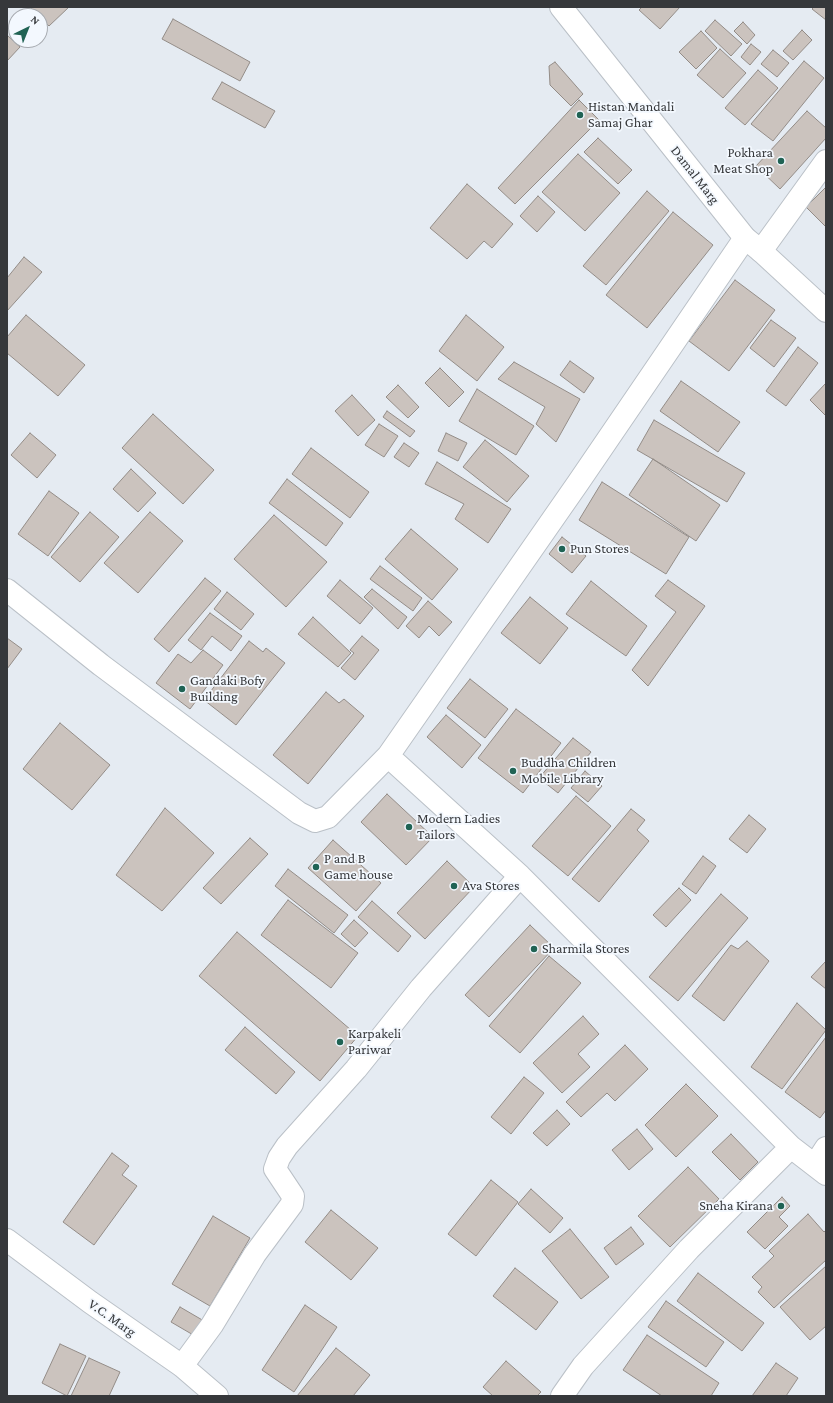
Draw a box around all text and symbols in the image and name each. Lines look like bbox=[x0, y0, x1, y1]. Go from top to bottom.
north arrow bbox=[8, 8, 48, 48]
text: N bbox=[29, 13, 42, 27]
place label: Histan Mandali Samaj Ghar bbox=[588, 99, 674, 132]
marker: Histan Mandali Samaj Ghar bbox=[575, 110, 585, 120]
street label: Damal Marg bbox=[667, 142, 723, 208]
place label: Pokhara Meat Shop bbox=[713, 145, 773, 178]
marker: Pokhara Meat Shop bbox=[776, 156, 786, 166]
place label: Pun Stores bbox=[570, 541, 629, 557]
marker: Pun Stores bbox=[557, 544, 567, 554]
place label: Gandaki Bofy Building bbox=[190, 673, 265, 706]
marker: Gandaki Bofy Building bbox=[177, 684, 187, 694]
place label: Buddha Children Mobile Library bbox=[521, 755, 616, 788]
marker: Buddha Children Mobile Library bbox=[508, 766, 518, 776]
place label: Modern Ladies Tailors bbox=[417, 811, 500, 844]
marker: Modern Ladies Tailors bbox=[404, 822, 414, 832]
place label: P and B Game house bbox=[324, 851, 393, 884]
marker: P and B Game house bbox=[311, 862, 321, 872]
place label: Ava Stores bbox=[462, 878, 519, 894]
marker: Ava Stores bbox=[449, 881, 459, 891]
place label: Sharmila Stores bbox=[542, 941, 630, 957]
marker: Sharmila Stores bbox=[529, 944, 539, 954]
place label: Karpakeli Pariwar bbox=[348, 1026, 401, 1058]
marker: Karpakeli Pariwar bbox=[335, 1037, 345, 1047]
place label: Sneha Kirana bbox=[699, 1198, 773, 1214]
marker: Sneha Kirana bbox=[776, 1201, 786, 1211]
street label: V.C. Marg bbox=[85, 1296, 139, 1340]

